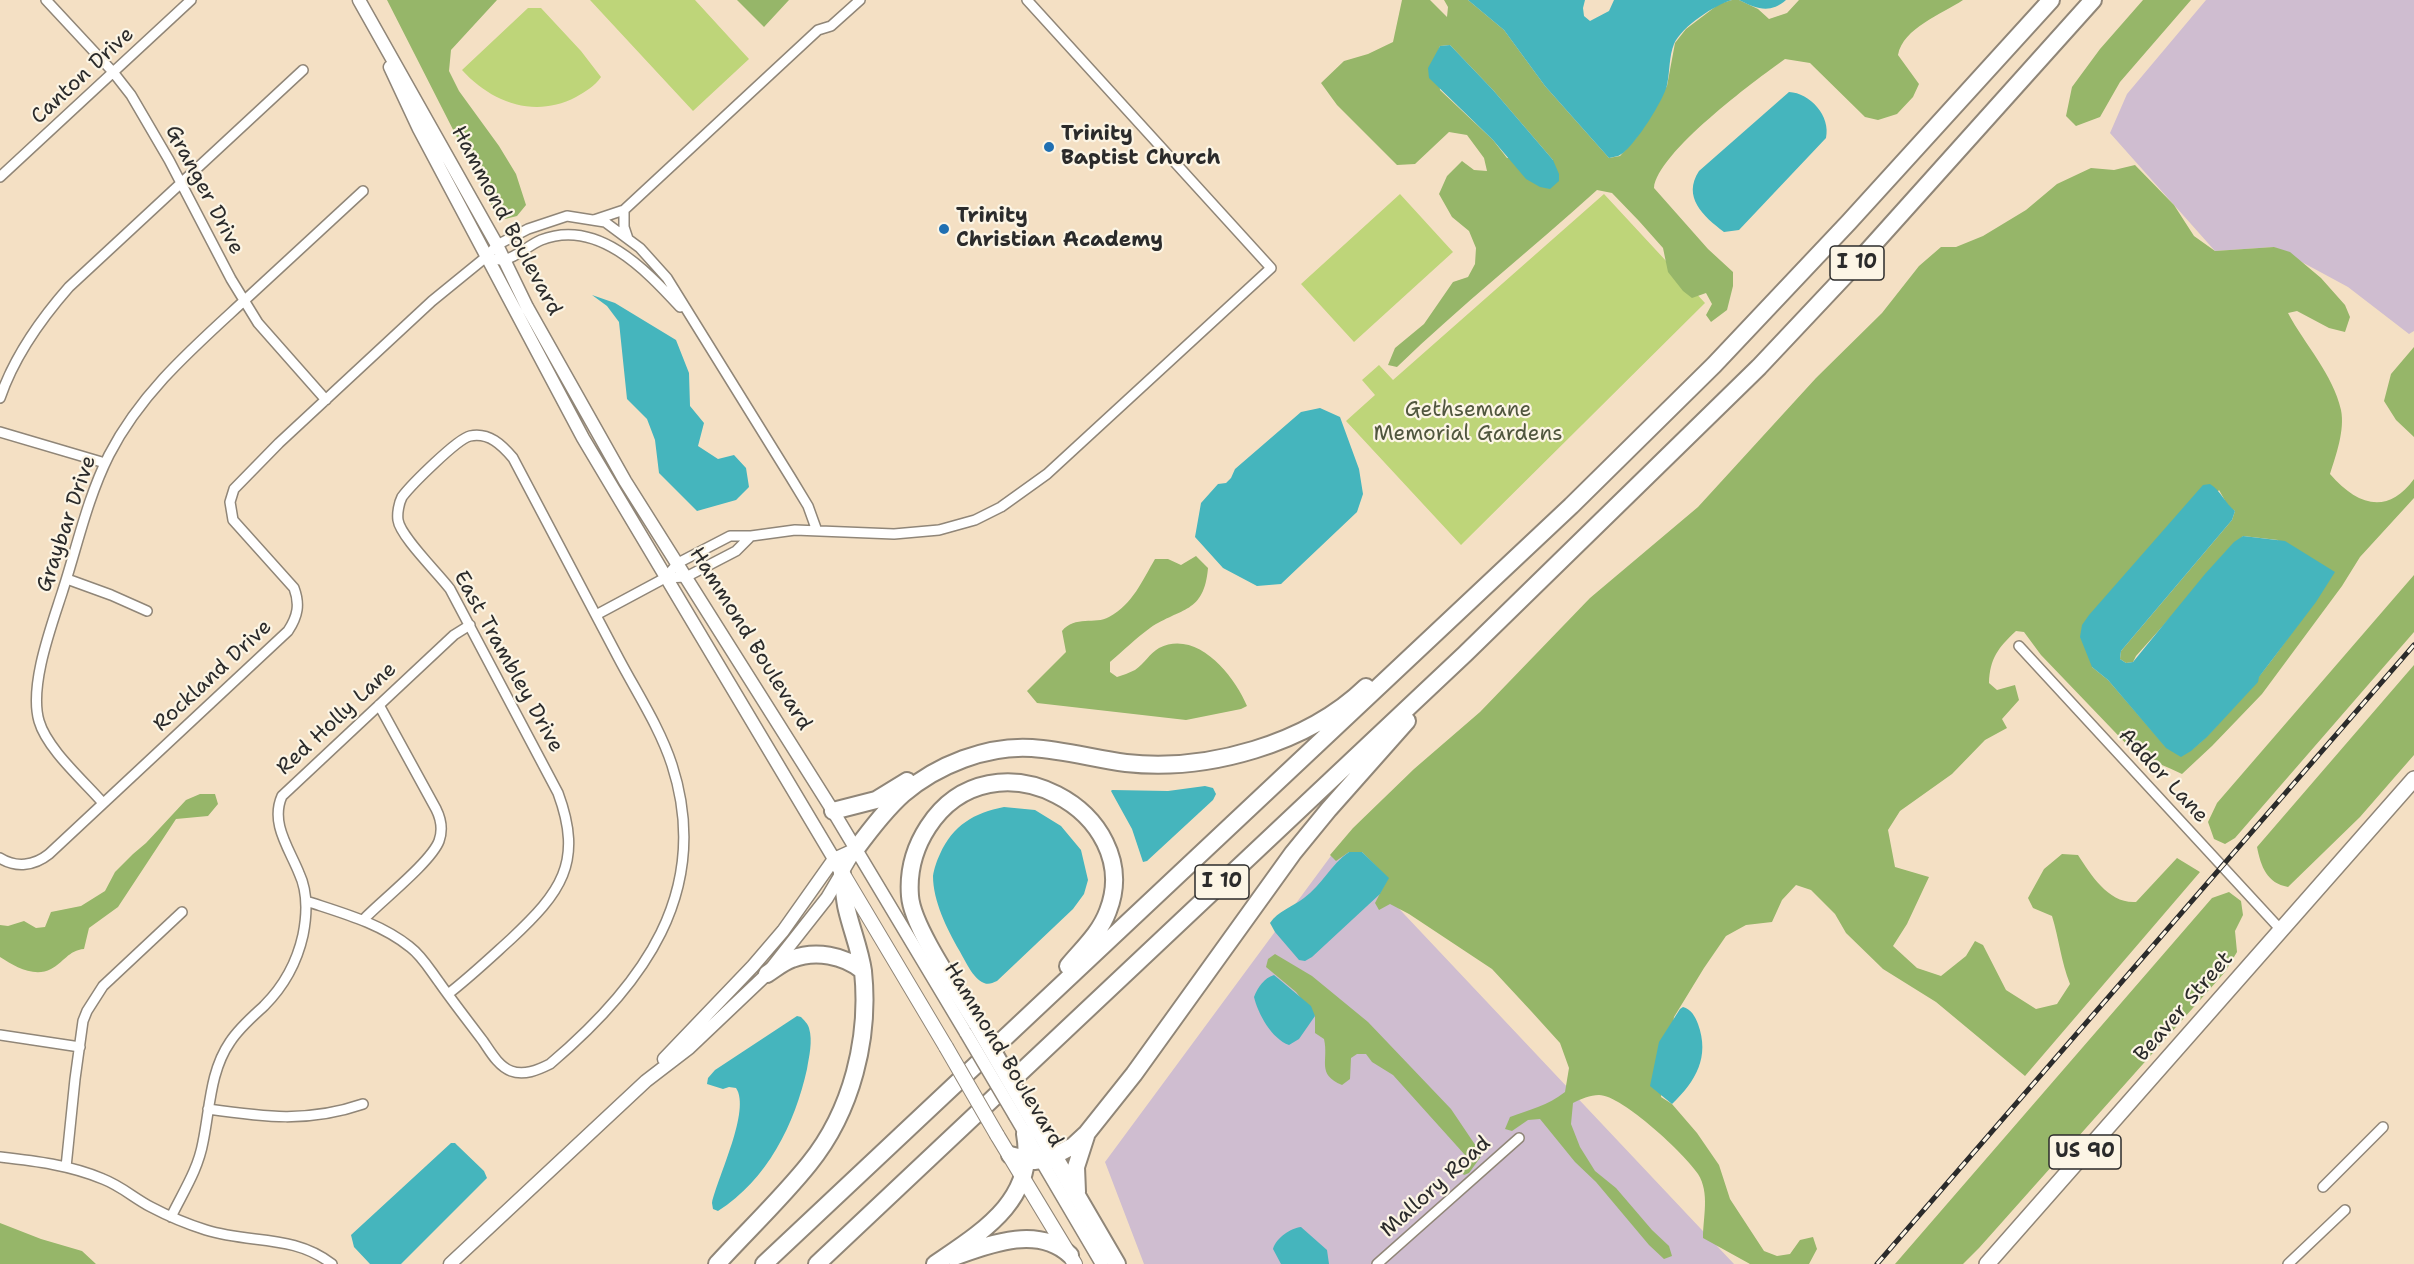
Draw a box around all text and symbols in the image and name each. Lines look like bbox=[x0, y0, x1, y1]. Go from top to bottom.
street label: Canton Drive bbox=[26, 22, 140, 130]
street label: Granger Drive bbox=[159, 121, 249, 259]
street label: Hammond Boulevard bbox=[445, 122, 567, 320]
place label: Trinity Baptist Church bbox=[1061, 122, 1221, 172]
marker: Trinity Baptist Church bbox=[1042, 140, 1056, 154]
place label: Trinity Christian Academy bbox=[956, 204, 1163, 254]
marker: Trinity Christian Academy bbox=[937, 222, 951, 236]
road number: I 10 bbox=[1830, 246, 1884, 280]
park label: Gethsemane Memorial Gardens bbox=[1373, 398, 1563, 448]
street label: Graybar Drive bbox=[32, 452, 102, 596]
street label: Hammond Boulevard bbox=[683, 543, 817, 735]
street label: East Trambley Drive bbox=[448, 567, 568, 757]
street label: Rockland Drive bbox=[149, 615, 277, 737]
street label: Red Holly Lane bbox=[272, 657, 402, 781]
street label: Addor Lane bbox=[2113, 723, 2213, 829]
road number: I 10 bbox=[1195, 865, 1249, 899]
street label: Beaver Street bbox=[2129, 947, 2239, 1067]
street label: Hammond Boulevard bbox=[938, 958, 1068, 1152]
street label: Mallory Road bbox=[1376, 1131, 1496, 1243]
road number: US 90 bbox=[2049, 1135, 2121, 1169]

